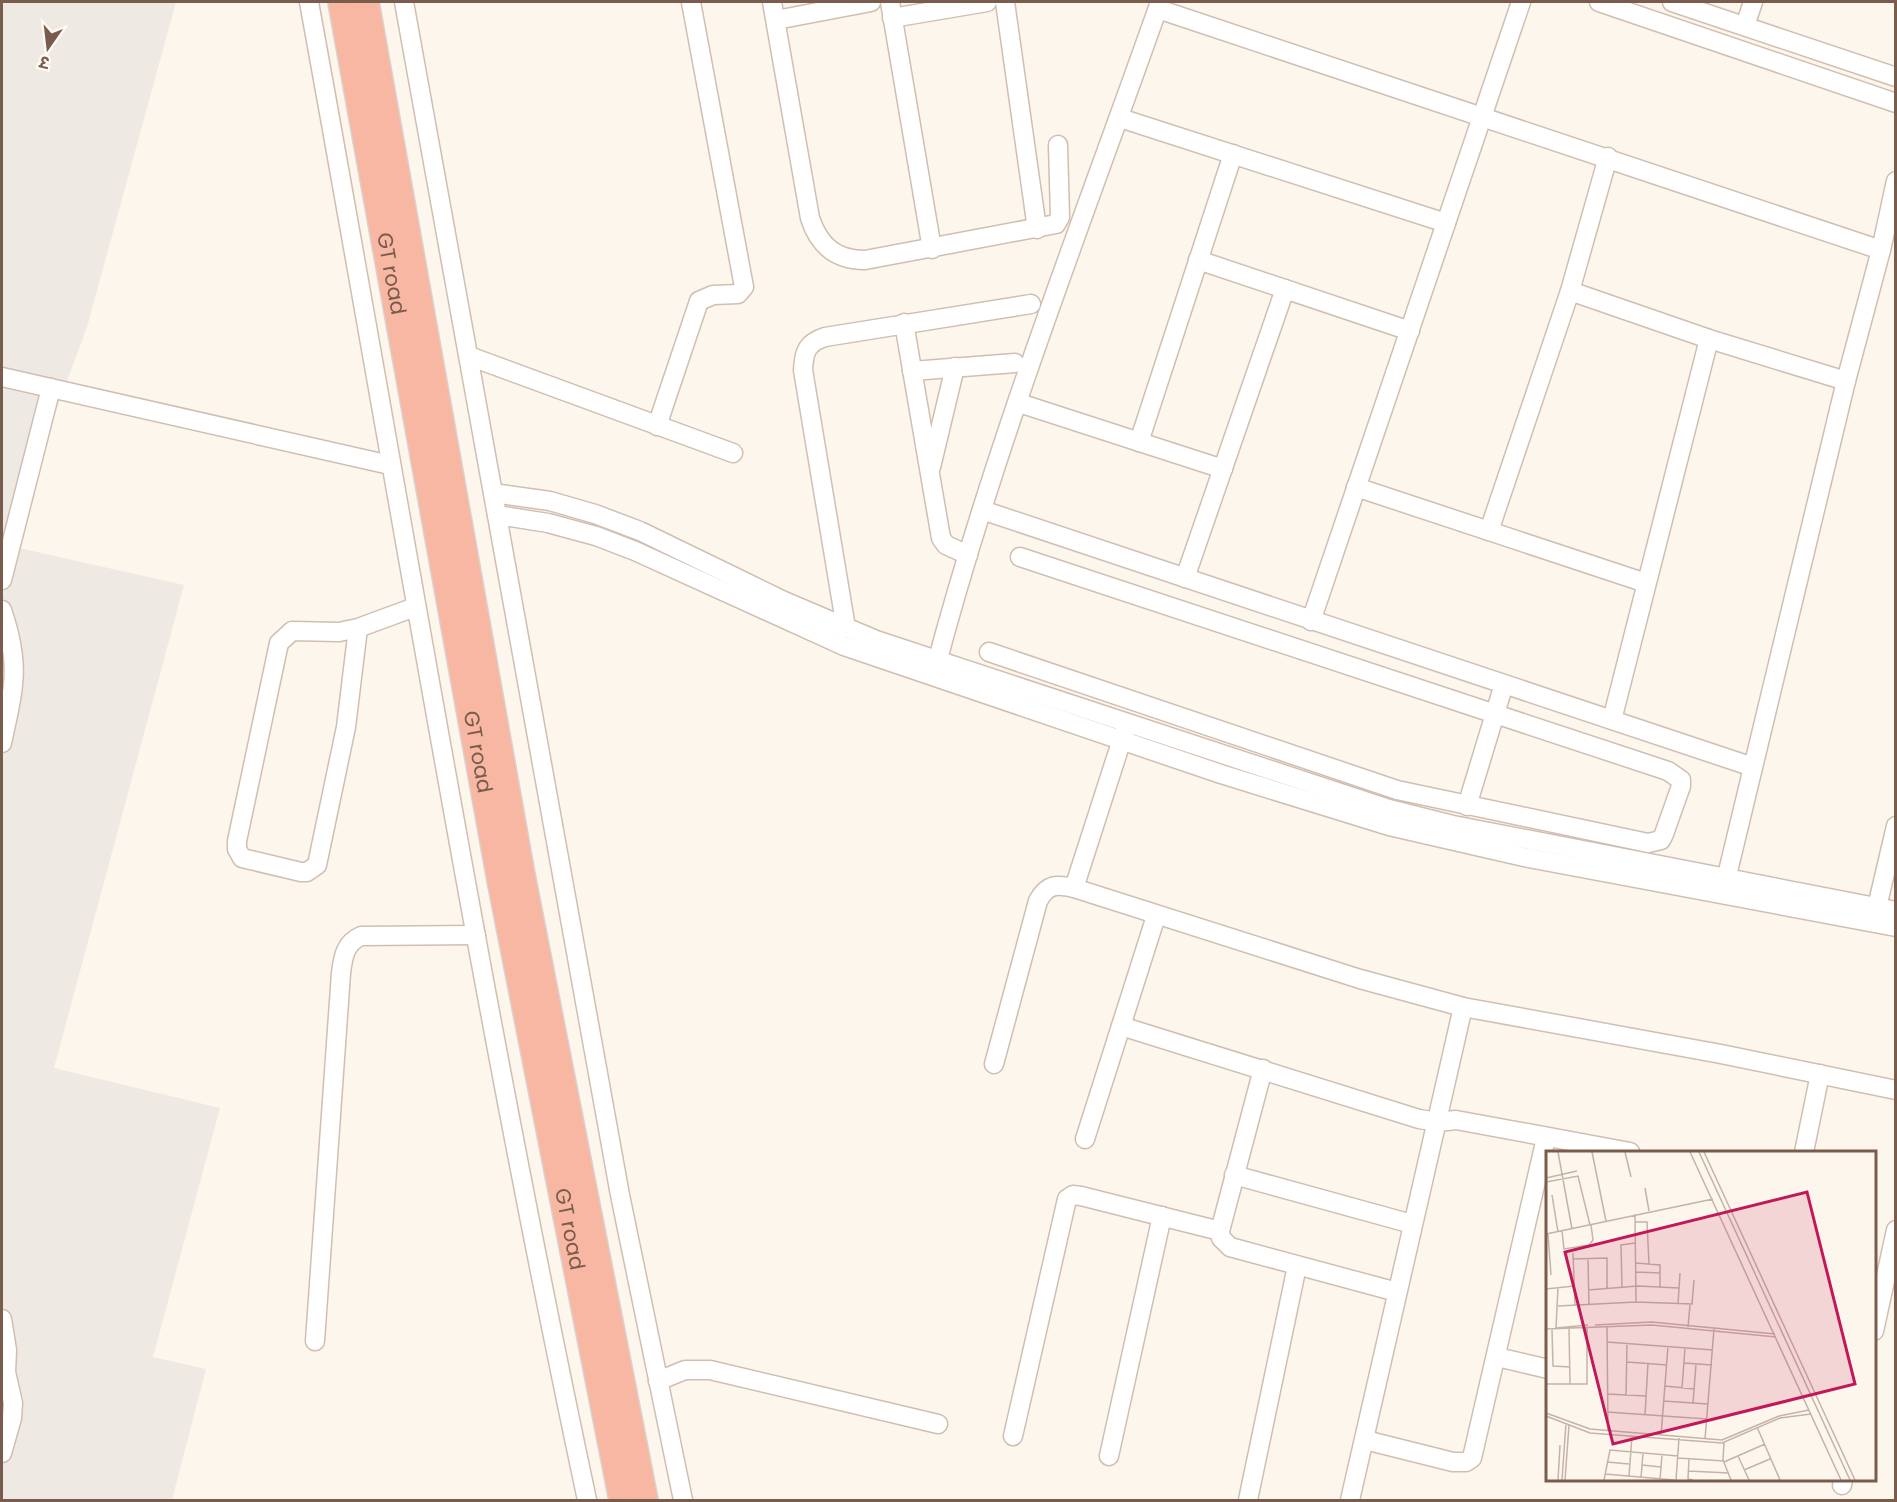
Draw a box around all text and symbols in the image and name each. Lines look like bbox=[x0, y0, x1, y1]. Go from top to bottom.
north arrow bbox=[18, 18, 78, 78]
text: उ bbox=[36, 50, 53, 75]
street label: GT road bbox=[370, 230, 413, 317]
street label: GT road bbox=[457, 708, 500, 795]
inset map bbox=[1546, 1151, 1876, 1481]
street label: GT road bbox=[548, 1185, 592, 1272]

